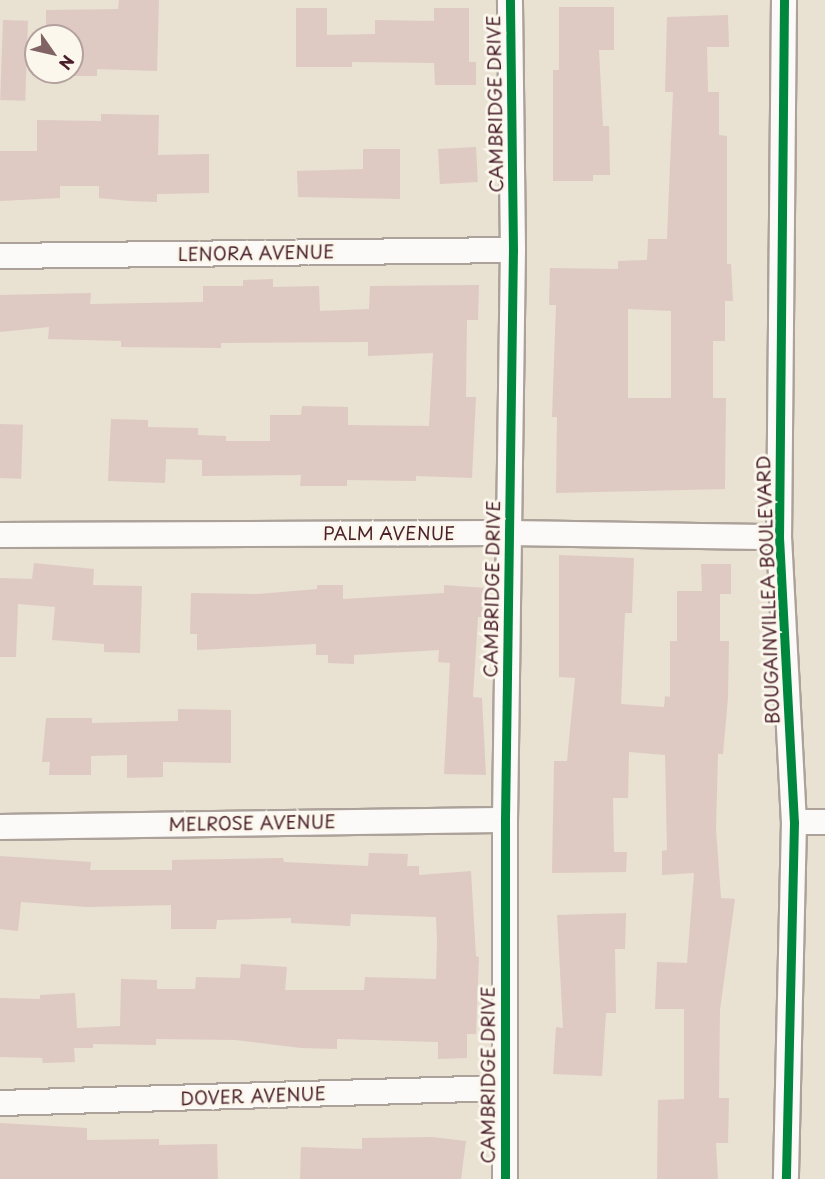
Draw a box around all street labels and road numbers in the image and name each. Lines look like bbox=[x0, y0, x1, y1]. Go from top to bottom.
street label: CAMBRIDGE DRIVE bbox=[483, 15, 507, 193]
street label: LENORA AVENUE bbox=[178, 241, 334, 265]
street label: BOUGAINVILLEA BOULEVARD bbox=[753, 455, 783, 725]
street label: CAMBRIDGE DRIVE bbox=[480, 500, 504, 678]
street label: PALM AVENUE bbox=[323, 522, 455, 544]
street label: MELROSE AVENUE bbox=[168, 811, 336, 835]
street label: CAMBRIDGE DRIVE bbox=[477, 986, 499, 1164]
street label: DOVER AVENUE bbox=[181, 1083, 325, 1109]

